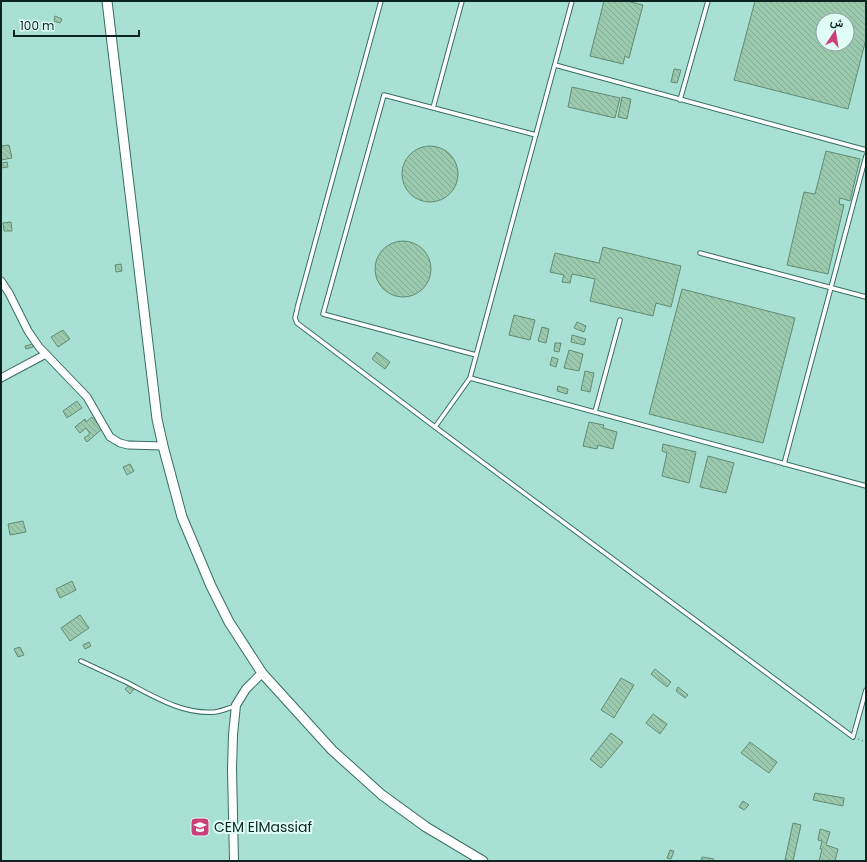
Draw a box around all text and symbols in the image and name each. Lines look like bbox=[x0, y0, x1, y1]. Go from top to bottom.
scale bar bbox=[14, 12, 139, 38]
north arrow bbox=[815, 12, 855, 52]
text: ش bbox=[829, 13, 845, 31]
text: 100 m bbox=[20, 17, 54, 34]
school or university icon: CEM ElMassiaf bbox=[189, 816, 211, 838]
place label: CEM ElMassiaf bbox=[214, 817, 312, 837]

